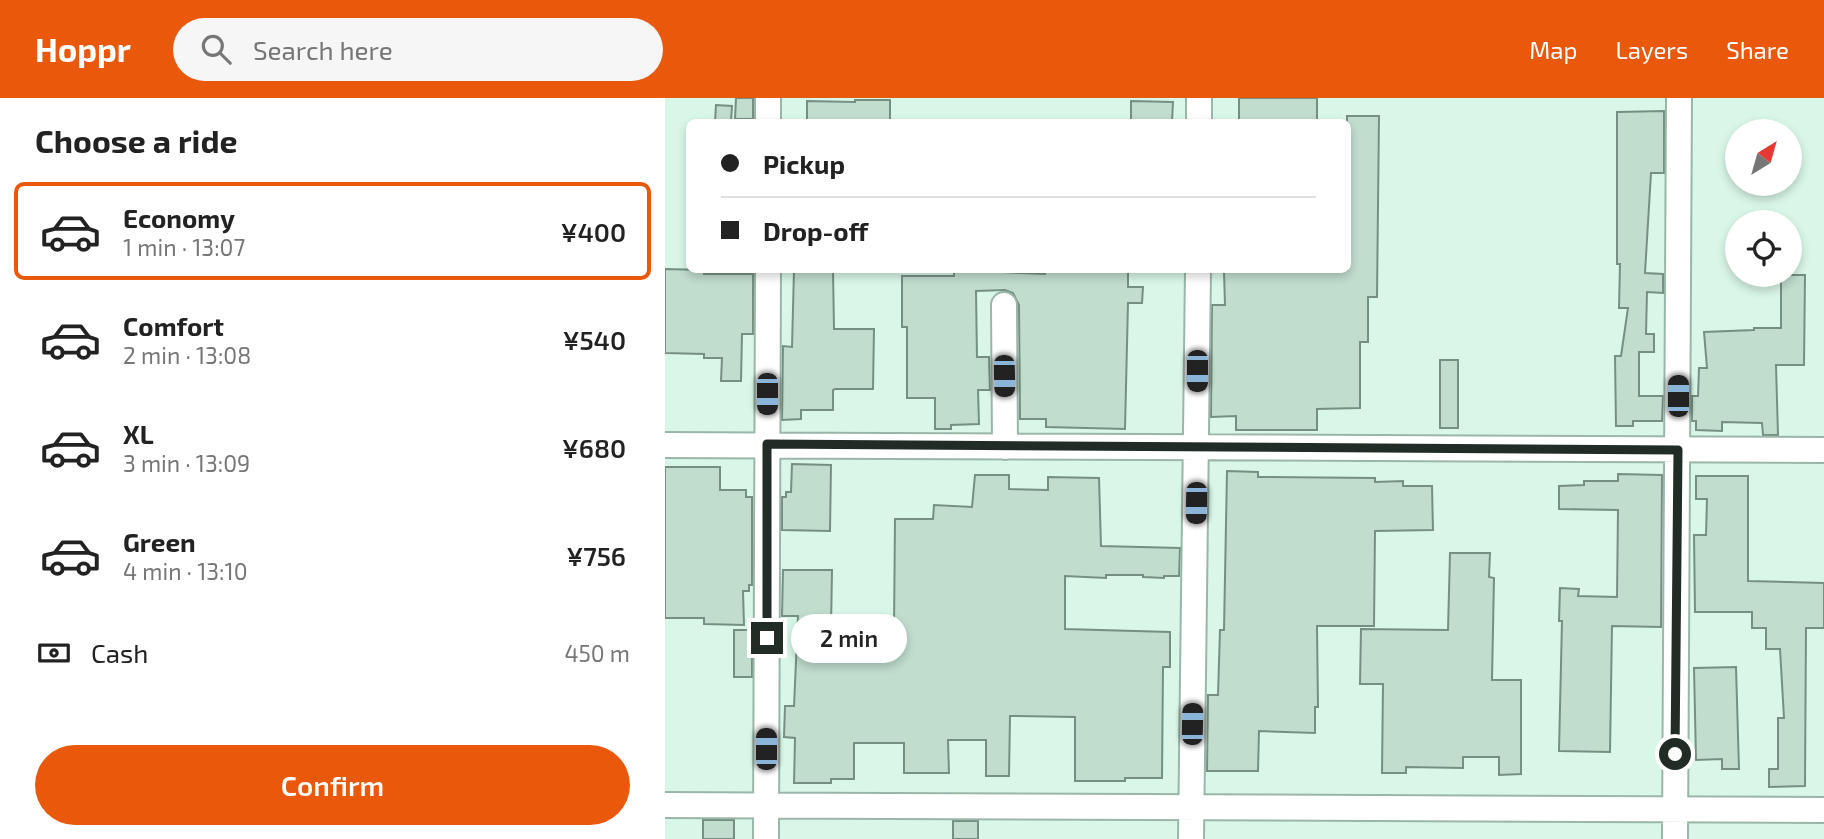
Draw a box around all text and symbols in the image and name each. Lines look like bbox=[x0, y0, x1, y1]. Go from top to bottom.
search box bbox=[173, 18, 663, 81]
text: Hoppr bbox=[35, 29, 131, 69]
icon: search bbox=[197, 30, 235, 68]
text: Search here bbox=[253, 34, 393, 65]
text: Map bbox=[1529, 35, 1577, 64]
text: Layers bbox=[1615, 35, 1688, 64]
text: Share bbox=[1726, 35, 1789, 64]
north arrow bbox=[1725, 119, 1803, 196]
map controls bbox=[1725, 119, 1802, 287]
text: Choose a ride bbox=[35, 121, 238, 159]
text: Pickup bbox=[763, 148, 845, 179]
icon: car bbox=[39, 200, 102, 263]
text: Economy bbox=[123, 202, 235, 233]
button: locate bbox=[1725, 210, 1802, 287]
text: Drop-off bbox=[763, 215, 868, 246]
text: ¥400 bbox=[561, 216, 626, 247]
text: 1 min · 13:07 bbox=[123, 233, 245, 261]
icon: car bbox=[39, 308, 102, 371]
text: Comfort bbox=[123, 310, 224, 341]
text: ¥540 bbox=[563, 324, 626, 355]
text: 2 min · 13:08 bbox=[123, 341, 251, 369]
car bbox=[1187, 350, 1208, 392]
car bbox=[994, 355, 1015, 397]
car bbox=[757, 373, 778, 415]
car bbox=[1668, 375, 1689, 417]
icon: car bbox=[39, 416, 102, 479]
text: XL bbox=[123, 418, 154, 449]
text: ¥680 bbox=[562, 432, 626, 463]
text: 3 min · 13:09 bbox=[123, 449, 250, 477]
car bbox=[1186, 482, 1207, 524]
icon: car bbox=[39, 524, 102, 587]
text: Green bbox=[123, 526, 196, 557]
text: ¥756 bbox=[566, 540, 626, 571]
text: 4 min · 13:10 bbox=[123, 557, 248, 585]
callout: 2 min bbox=[791, 614, 907, 662]
route end bbox=[751, 622, 783, 654]
text: 2 min bbox=[820, 624, 878, 652]
icon: cash bbox=[35, 634, 73, 672]
text: Cash bbox=[91, 637, 148, 668]
text: 450 m bbox=[564, 639, 630, 667]
car bbox=[1182, 703, 1203, 745]
car bbox=[756, 728, 777, 770]
route start bbox=[1659, 738, 1691, 770]
button: Confirm bbox=[35, 745, 630, 825]

